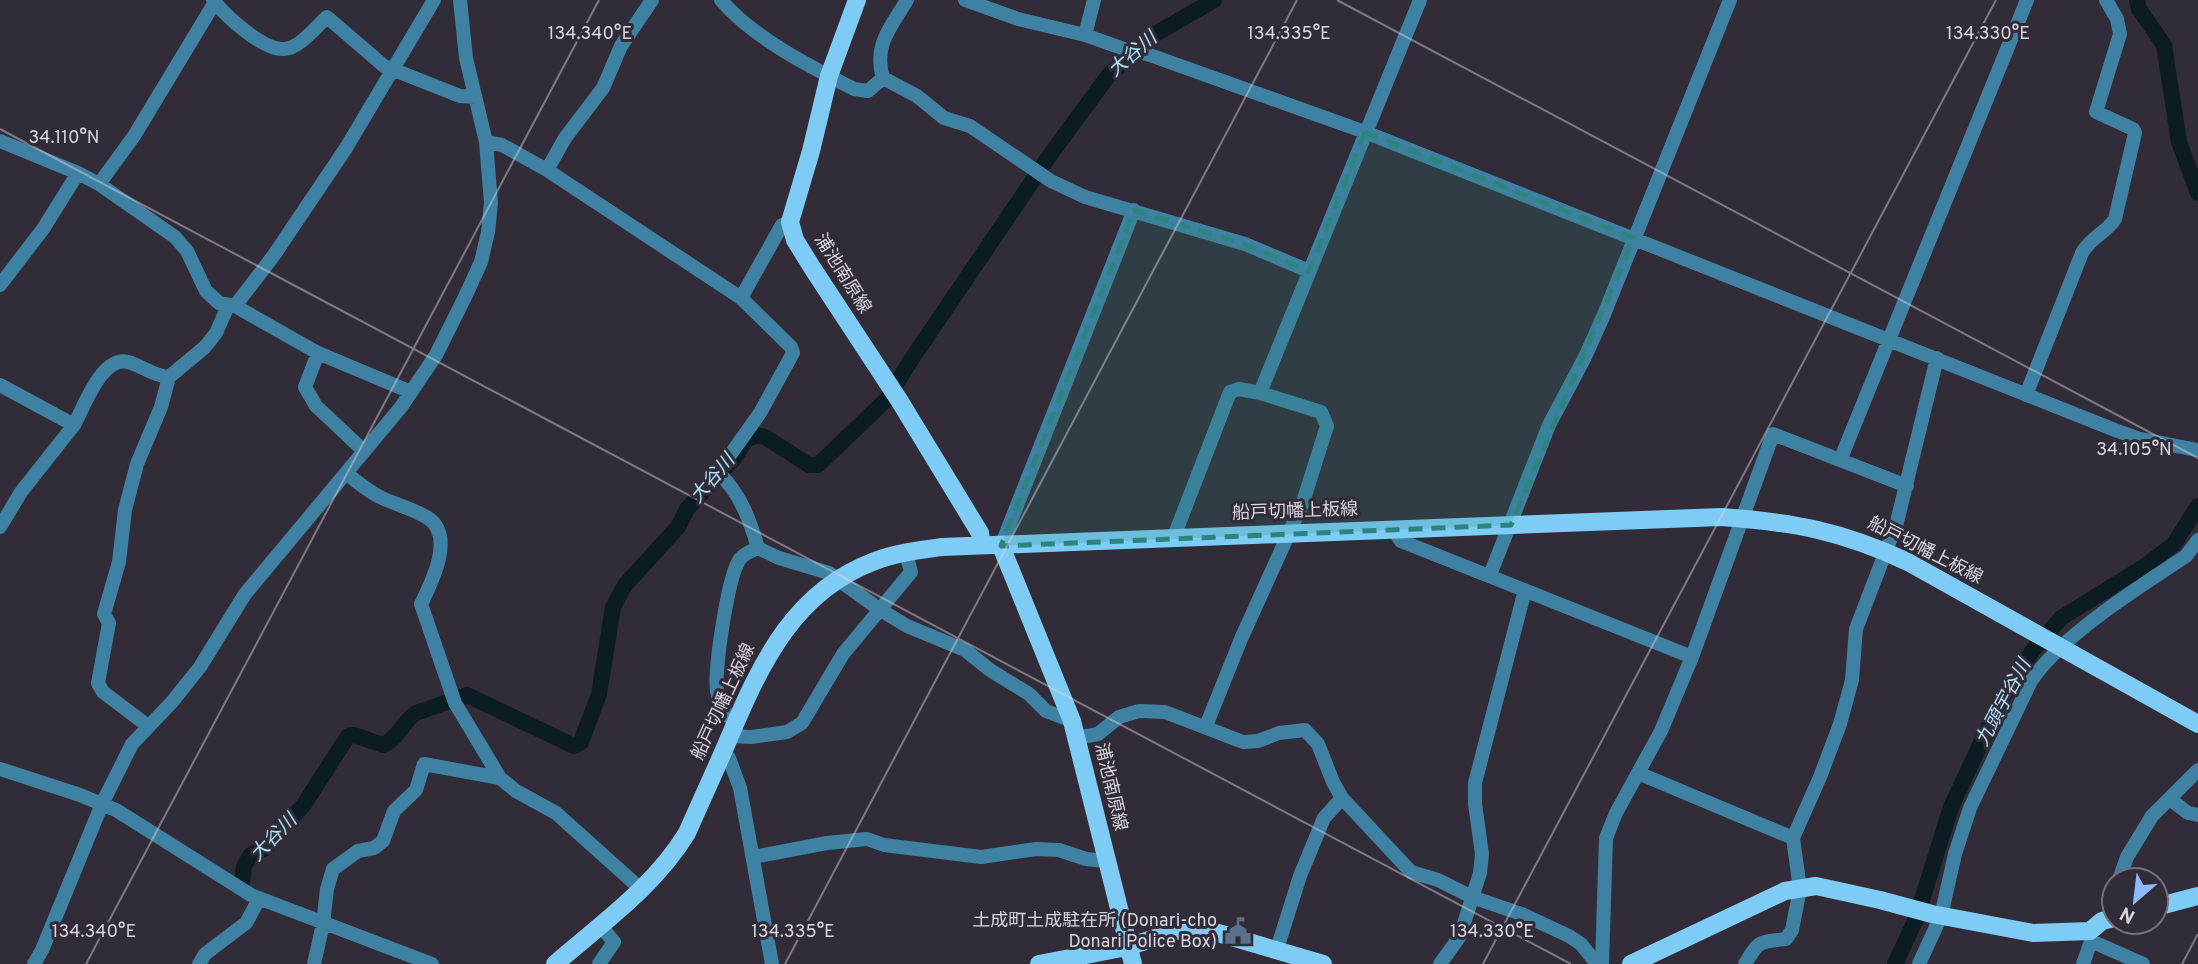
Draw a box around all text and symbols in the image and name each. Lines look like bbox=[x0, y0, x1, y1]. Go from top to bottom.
text: 134.340°E bbox=[548, 23, 632, 46]
text: 134.335°E bbox=[1247, 23, 1331, 46]
text: 134.330°E bbox=[1946, 23, 2030, 46]
water label: 大谷川 bbox=[1104, 26, 1164, 83]
text: 34.110°N bbox=[28, 127, 100, 150]
street label: 浦池南原線 bbox=[808, 230, 876, 318]
text: 34.105°N bbox=[2096, 439, 2172, 462]
water label: 大谷川 bbox=[685, 448, 742, 509]
street label: 船戸切幡上板線 bbox=[1232, 498, 1358, 526]
street label: 船戸切幡上板線 bbox=[1864, 512, 1986, 590]
street label: 船戸切幡上板線 bbox=[687, 640, 761, 764]
water label: 九頭宇谷川 bbox=[1971, 654, 2038, 751]
street label: 浦池南原線 bbox=[1089, 741, 1131, 833]
water label: 大谷川 bbox=[246, 808, 304, 867]
north arrow bbox=[2100, 866, 2170, 936]
text: N bbox=[2116, 900, 2140, 928]
place label: 土成町土成駐在所 (Donari-cho Donari Police Box) bbox=[972, 910, 1217, 954]
public building icon: 土成町土成駐在所 (Donari-cho Donari Police Box) bbox=[1223, 916, 1253, 946]
text: 134.340°E bbox=[52, 921, 136, 944]
text: 134.335°E bbox=[751, 921, 835, 944]
text: 134.330°E bbox=[1450, 921, 1534, 944]

